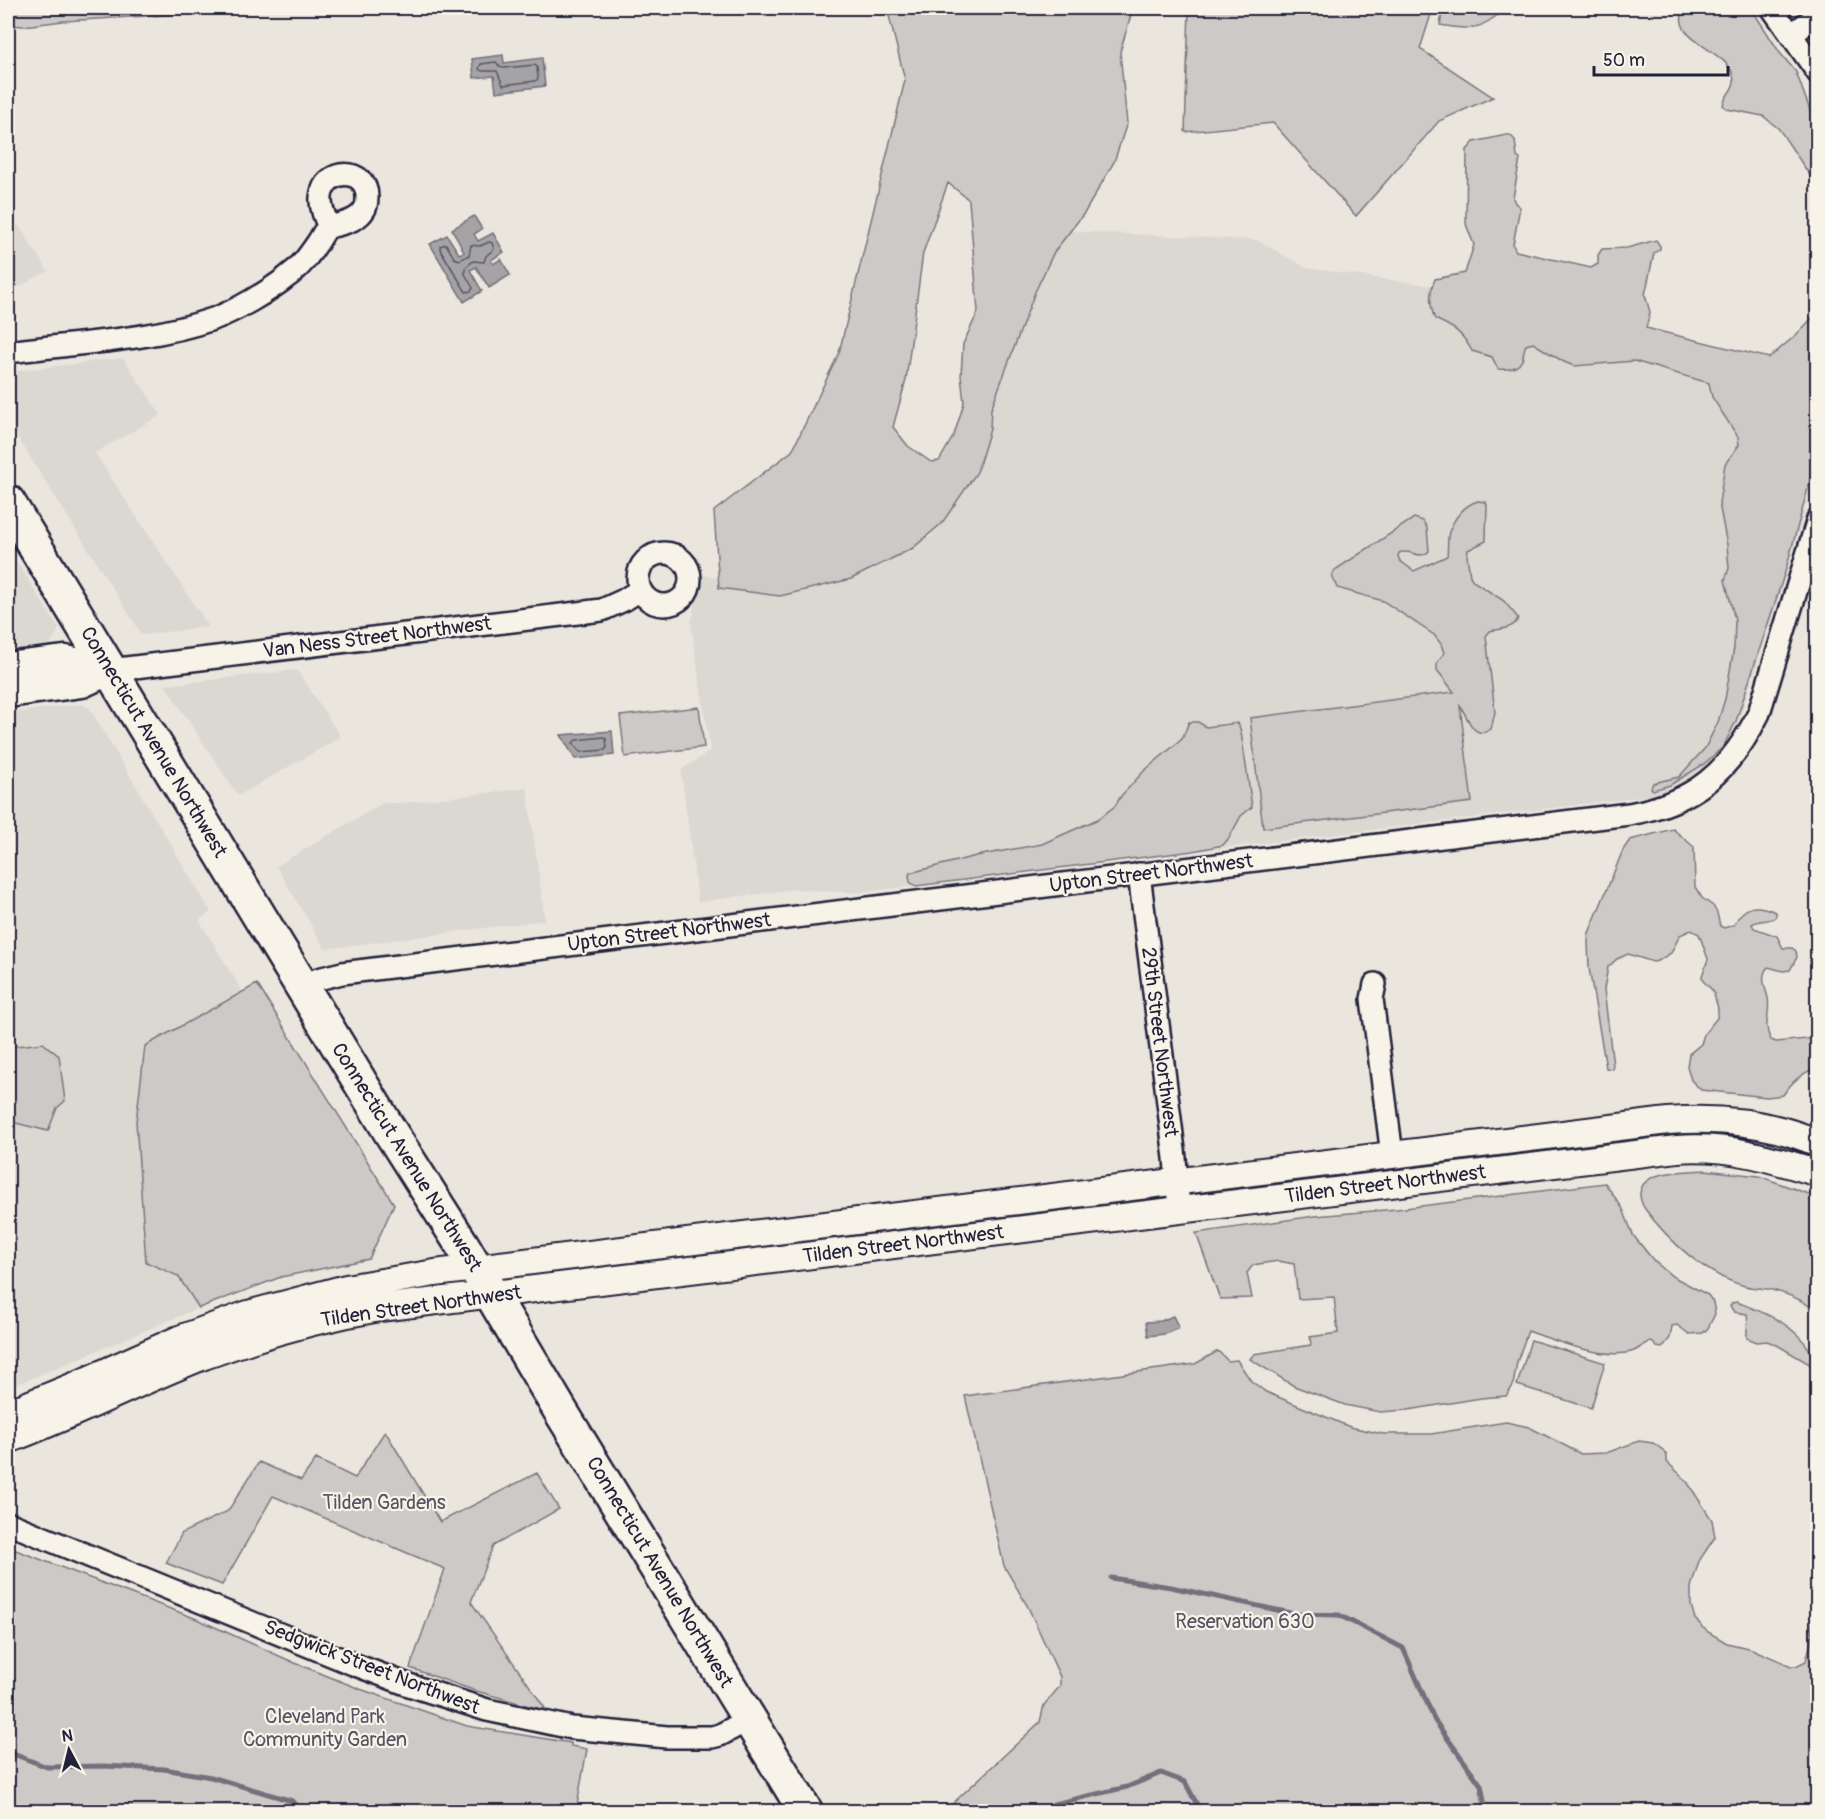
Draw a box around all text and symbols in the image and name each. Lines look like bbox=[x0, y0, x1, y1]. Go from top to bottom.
scale bar bbox=[1594, 39, 1728, 77]
text: 50 m bbox=[1603, 49, 1645, 72]
street label: Van Ness Street Northwest bbox=[261, 610, 493, 663]
street label: Connecticut Avenue Northwest bbox=[75, 622, 233, 863]
street label: Upton Street Northwest bbox=[1048, 848, 1255, 898]
street label: Upton Street Northwest bbox=[566, 907, 773, 957]
street label: 29th Street Northwest bbox=[1136, 946, 1184, 1139]
street label: Connecticut Avenue Northwest bbox=[326, 1038, 488, 1277]
street label: Tilden Street Northwest bbox=[1283, 1159, 1488, 1209]
street label: Tilden Street Northwest bbox=[801, 1219, 1006, 1269]
street label: Tilden Street Northwest bbox=[319, 1279, 524, 1332]
street label: Connecticut Avenue Northwest bbox=[581, 1452, 739, 1693]
park label: Tilden Gardens bbox=[322, 1490, 446, 1515]
park label: Reservation 630 bbox=[1175, 1609, 1315, 1634]
street label: Sedgwick Street Northwest bbox=[261, 1614, 484, 1720]
park label: Cleveland Park Community Garden bbox=[243, 1704, 407, 1752]
north arrow bbox=[39, 1720, 99, 1780]
text: N bbox=[61, 1725, 74, 1747]

